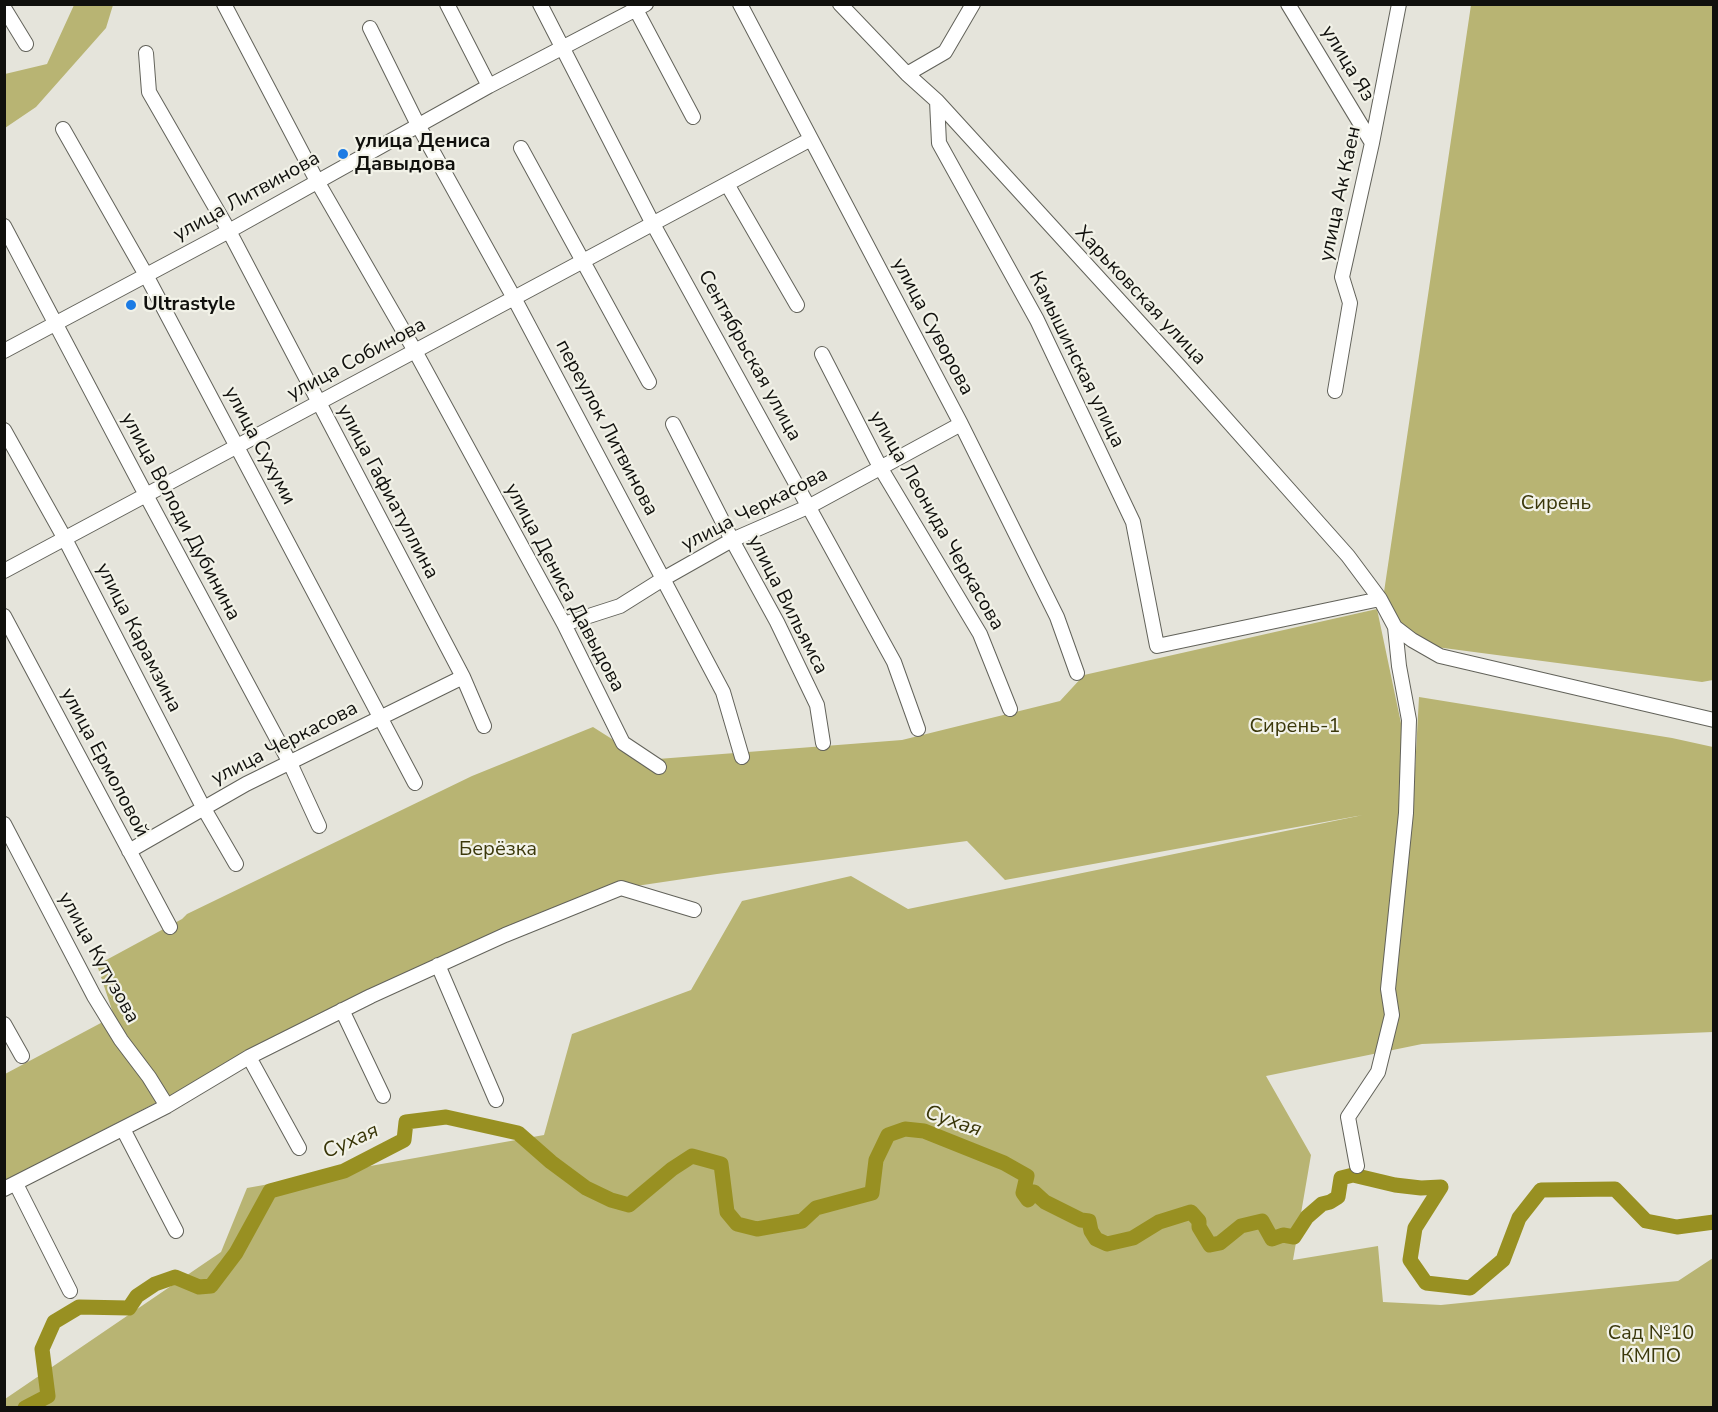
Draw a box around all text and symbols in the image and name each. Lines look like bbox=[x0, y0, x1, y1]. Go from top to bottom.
street label: улица Яз bbox=[1315, 22, 1379, 106]
street label: улица Ак Каен bbox=[1315, 124, 1367, 264]
place label: улица Дениса Давыдова bbox=[355, 130, 491, 177]
street label: улица Литвинова bbox=[170, 147, 324, 247]
marker: улица Дениса Давыдова bbox=[336, 147, 350, 161]
street label: Харьковская улица bbox=[1069, 221, 1211, 371]
street label: улица Суворова bbox=[886, 254, 978, 400]
street label: Сентябрьская улица bbox=[692, 266, 806, 446]
street label: Камышинская улица bbox=[1023, 268, 1129, 452]
place label: Ultrastyle bbox=[143, 293, 235, 317]
marker: Ultrastyle bbox=[124, 298, 138, 312]
street label: улица Собинова bbox=[284, 313, 430, 407]
street label: переулок Литвинова bbox=[549, 336, 663, 520]
street label: улица Сухуми bbox=[218, 383, 300, 509]
street label: улица Гафиатуллина bbox=[331, 401, 443, 583]
street label: улица Леонида Черкасова bbox=[863, 407, 1009, 635]
street label: улица Володи Дубинина bbox=[115, 409, 245, 625]
street label: улица Черкасова bbox=[678, 463, 832, 557]
street label: улица Дениса Давыдова bbox=[499, 480, 629, 696]
park label: Сирень bbox=[1521, 492, 1591, 516]
street label: улица Вильямса bbox=[742, 532, 832, 678]
street label: улица Карамзина bbox=[90, 559, 186, 717]
street label: улица Ермоловой bbox=[55, 684, 153, 842]
street label: улица Черкасова bbox=[208, 697, 362, 791]
park label: Сирень-1 bbox=[1250, 715, 1340, 739]
park label: Берёзка bbox=[459, 838, 537, 862]
street label: улица Кутузова bbox=[52, 888, 144, 1028]
water label: Сухая bbox=[921, 1101, 985, 1143]
water label: Сухая bbox=[319, 1119, 383, 1165]
park label: Сад №10 КМПО bbox=[1608, 1322, 1694, 1369]

